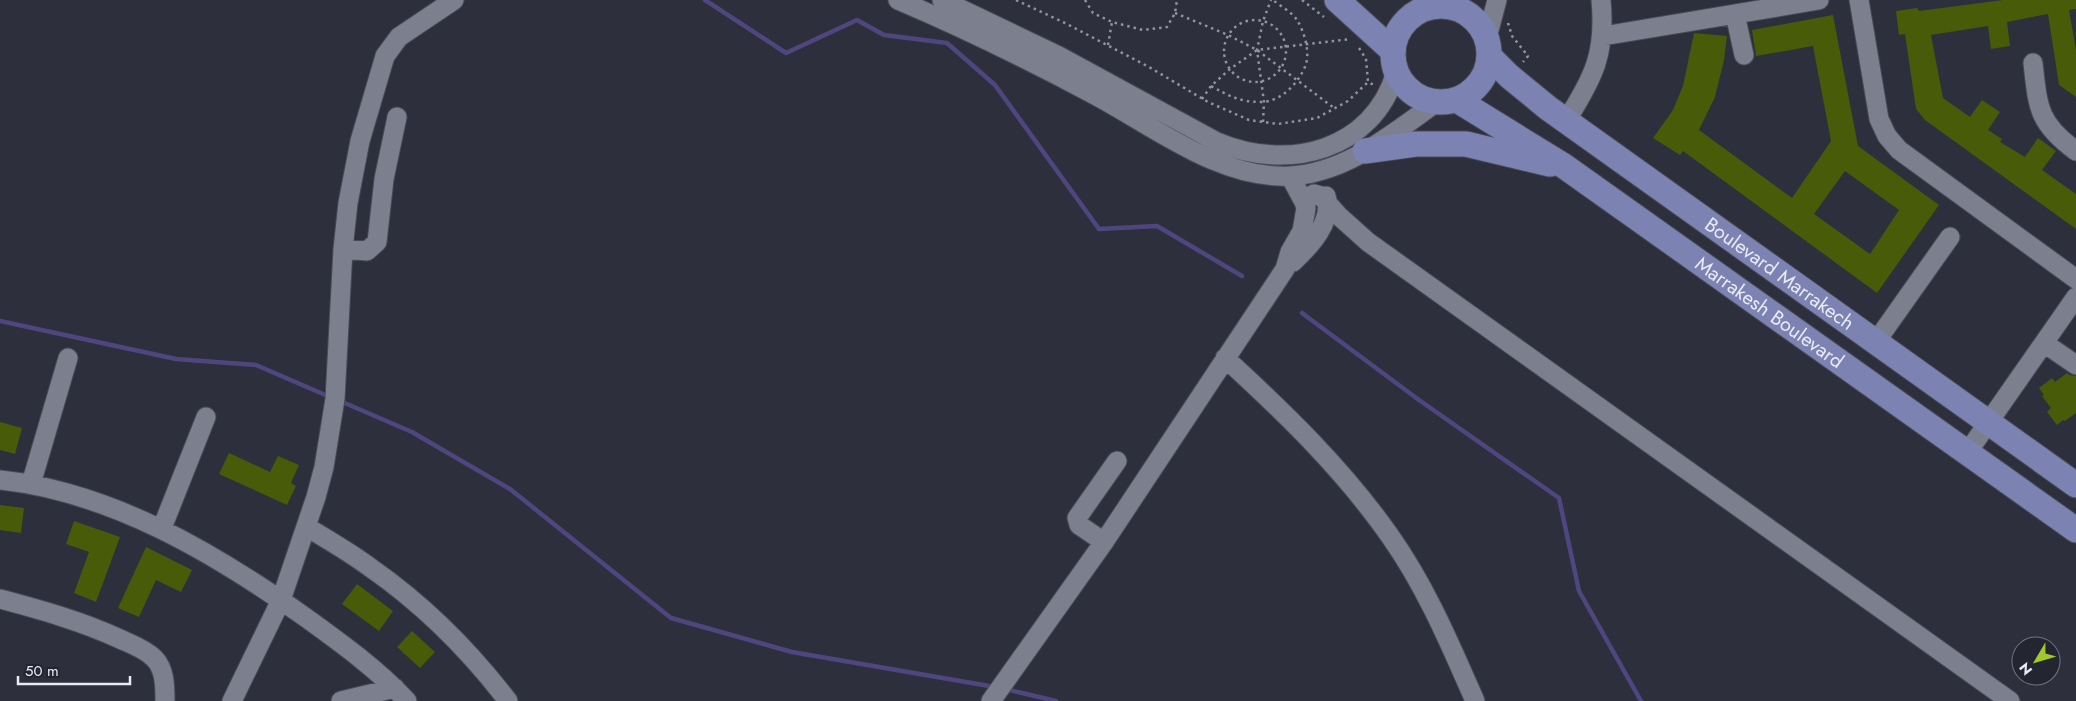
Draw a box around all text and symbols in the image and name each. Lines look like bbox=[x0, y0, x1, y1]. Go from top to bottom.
street label: Boulevard Marrakech bbox=[1699, 210, 1861, 337]
street label: Marrakesh Boulevard bbox=[1689, 249, 1850, 375]
north arrow bbox=[2011, 636, 2061, 686]
scale bar bbox=[18, 654, 130, 686]
text: N bbox=[2014, 658, 2037, 680]
text: 50 m bbox=[25, 660, 59, 682]

